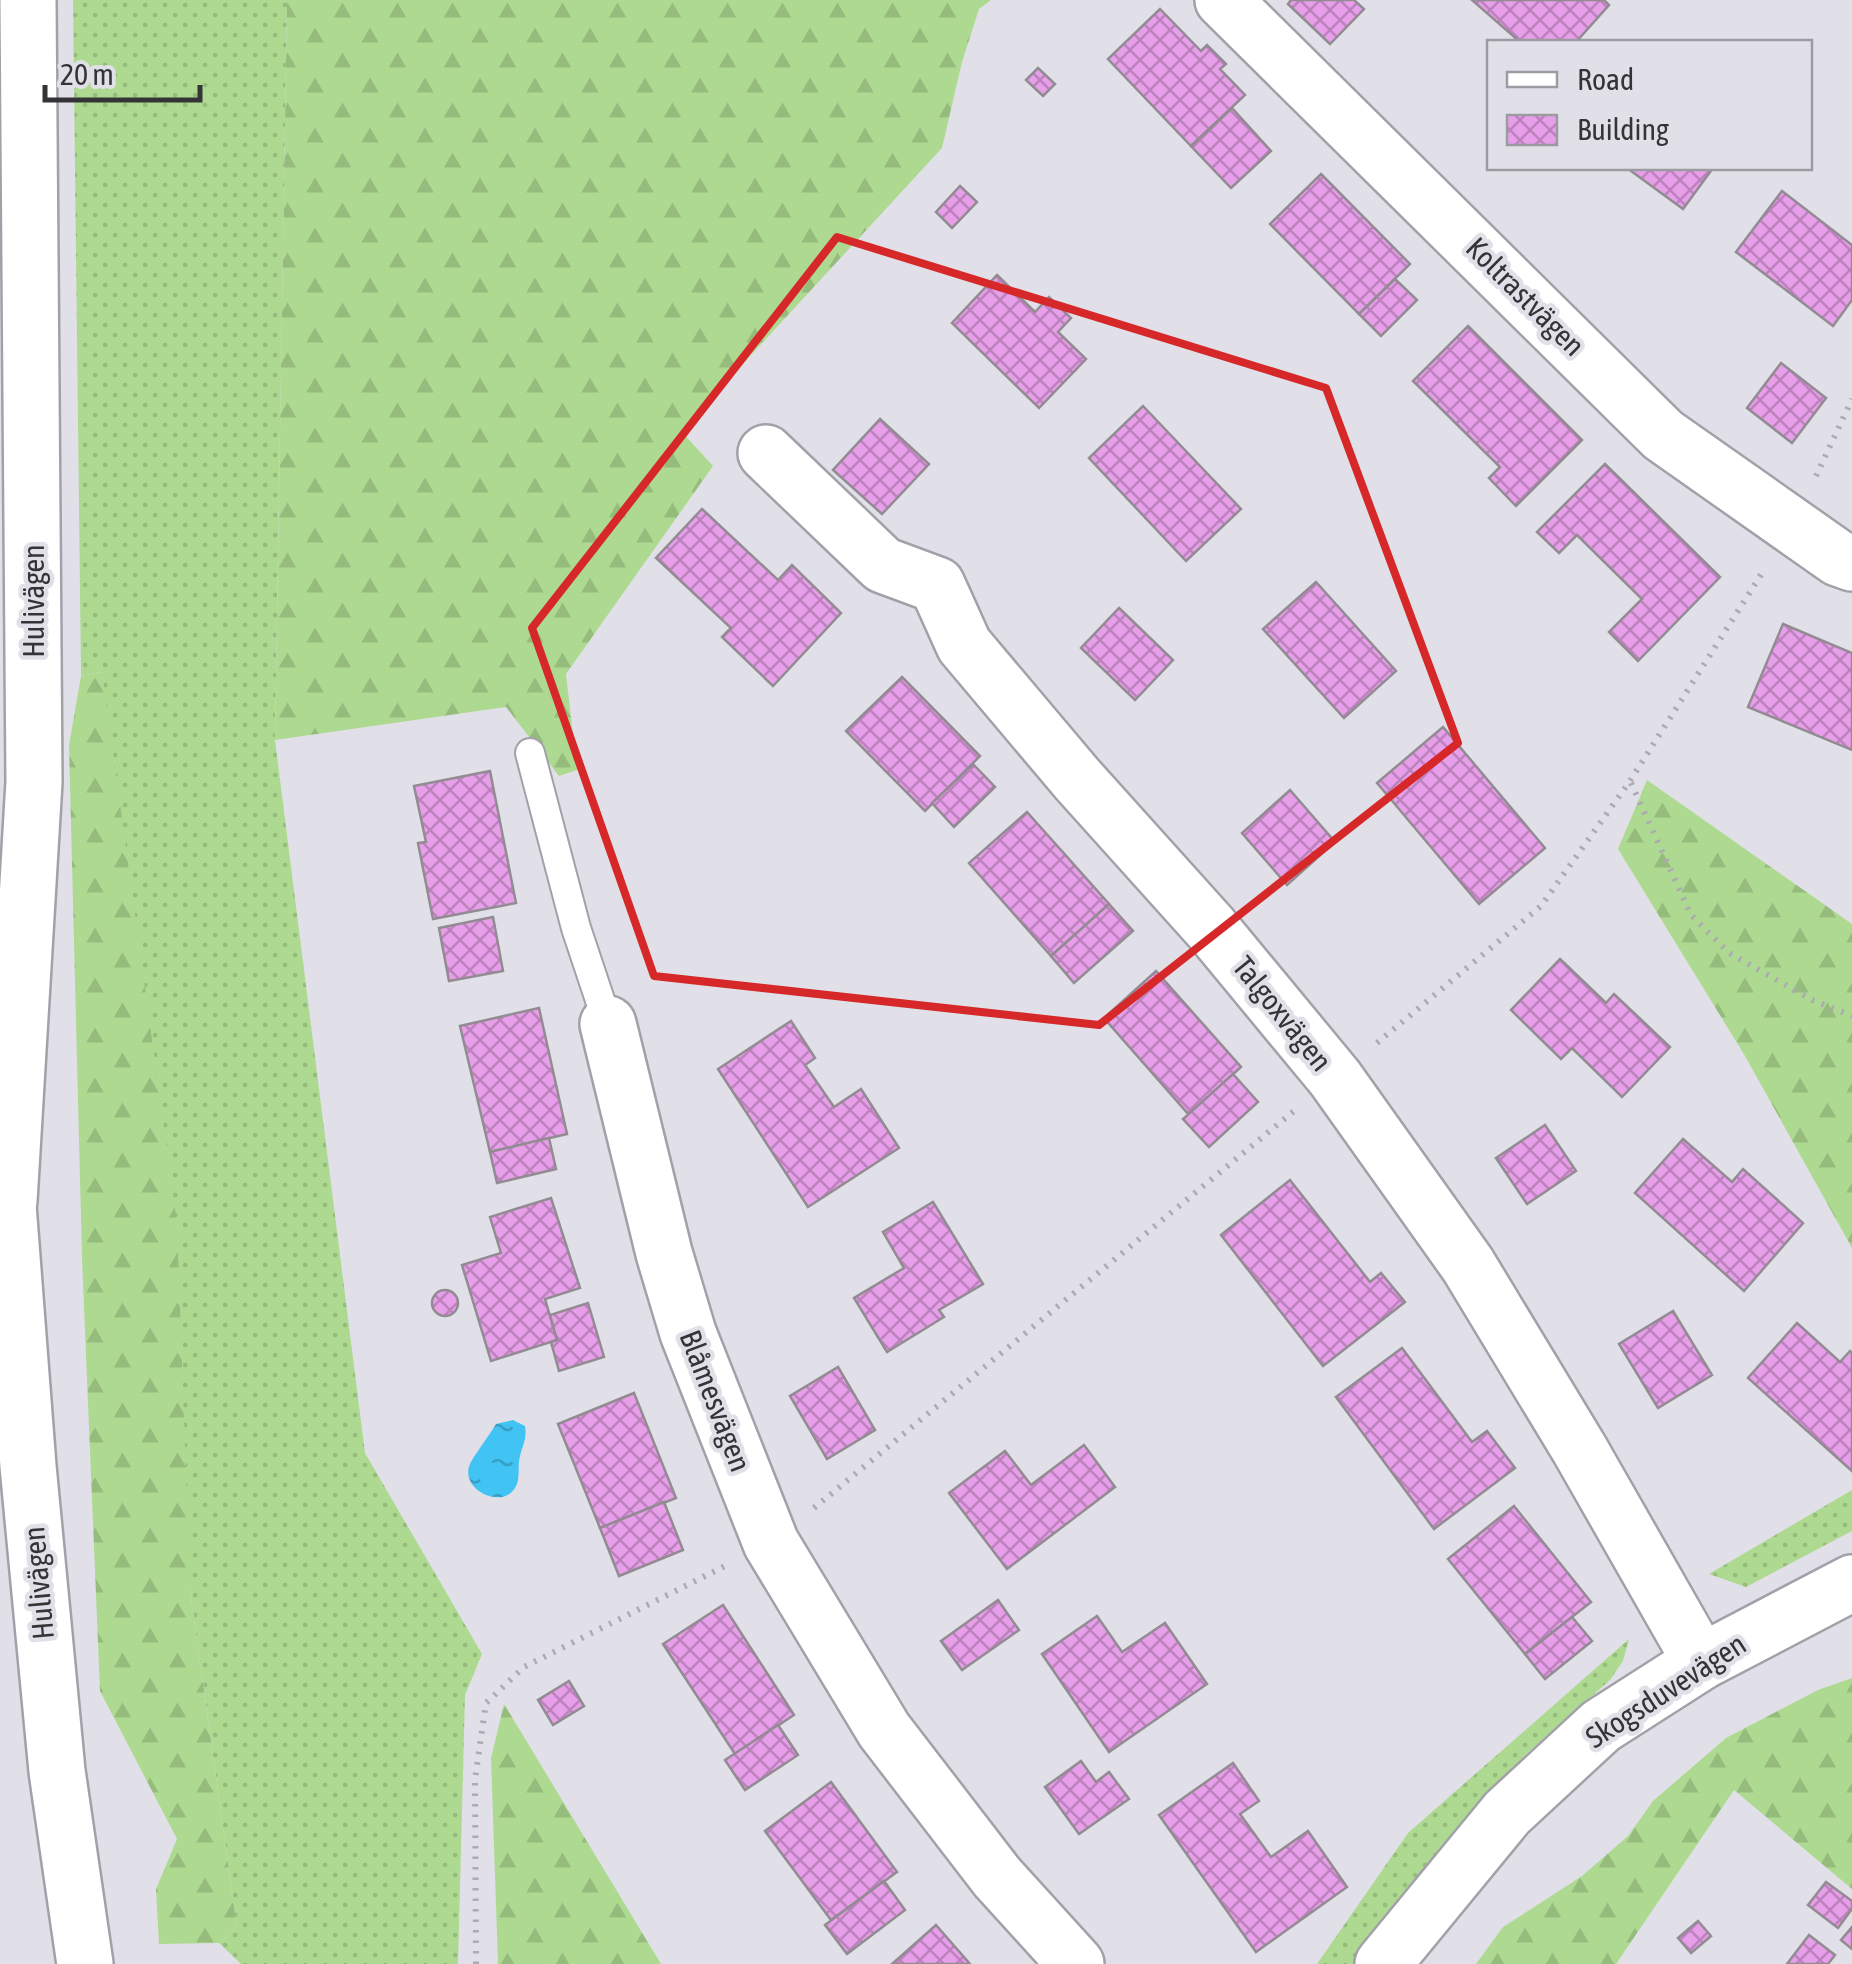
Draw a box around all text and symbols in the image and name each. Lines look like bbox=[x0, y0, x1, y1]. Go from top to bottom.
scale bar bbox=[45, 40, 200, 102]
legend bbox=[1487, 40, 1812, 170]
text: 20 m bbox=[60, 57, 114, 91]
text: Road bbox=[1577, 62, 1634, 96]
text: Building bbox=[1577, 112, 1669, 146]
street label: Koltrastvägen bbox=[1460, 230, 1592, 362]
street label: Hulivägen bbox=[16, 544, 50, 658]
street label: Talgoxvägen bbox=[1226, 949, 1339, 1077]
street label: Blåmesvägen bbox=[673, 1325, 758, 1476]
street label: Hulivägen bbox=[16, 1525, 60, 1641]
street label: Skogsduvevägen bbox=[1579, 1626, 1752, 1754]

